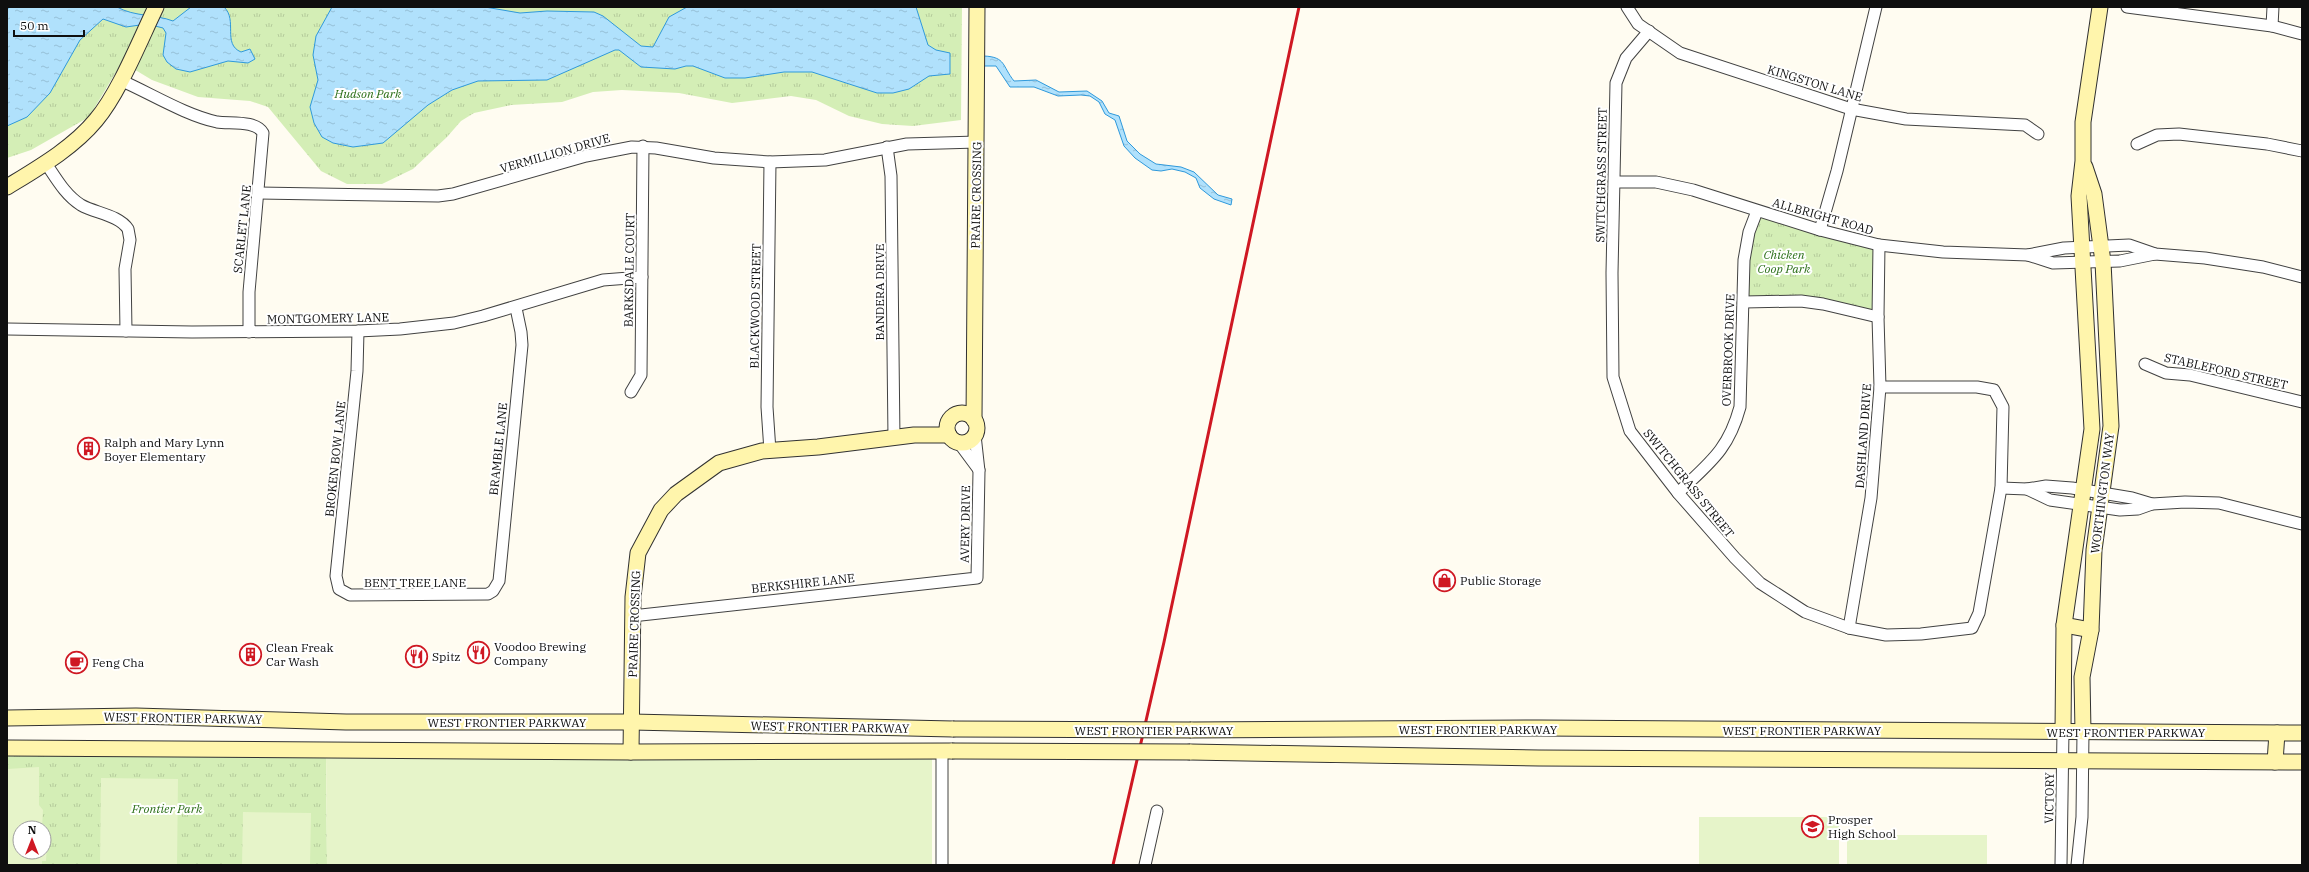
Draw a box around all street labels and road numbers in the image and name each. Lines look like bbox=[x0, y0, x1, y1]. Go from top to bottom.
street label: KINGSTON LANE bbox=[1766, 61, 1864, 105]
street label: SWITCHGRASS STREET bbox=[1592, 107, 1610, 243]
street label: VERMILLION DRIVE bbox=[498, 130, 612, 176]
street label: PRAIRE CROSSING bbox=[968, 141, 984, 249]
street label: SCARLET LANE bbox=[230, 184, 254, 274]
street label: ALLBRIGHT ROAD bbox=[1771, 194, 1875, 238]
street label: BARKSDALE COURT bbox=[621, 213, 637, 327]
street label: BLACKWOOD STREET bbox=[746, 243, 764, 369]
street label: BANDERA DRIVE bbox=[872, 243, 887, 341]
street label: OVERBROOK DRIVE bbox=[1719, 293, 1737, 407]
street label: MONTGOMERY LANE bbox=[267, 309, 389, 327]
street label: STABLEFORD STREET bbox=[2163, 349, 2289, 393]
street label: DASHLAND DRIVE bbox=[1852, 383, 1874, 489]
street label: BROKEN BOW LANE bbox=[321, 400, 349, 518]
street label: BRAMBLE LANE bbox=[486, 402, 510, 496]
street label: SWITCHGRASS STREET bbox=[1641, 426, 1738, 541]
street label: WORTHINGTON WAY bbox=[2087, 431, 2117, 554]
street label: AVERY DRIVE bbox=[957, 485, 973, 563]
street label: PRAIRE CROSSING bbox=[625, 570, 643, 678]
street label: BERKSHIRE LANE bbox=[751, 570, 855, 596]
street label: BENT TREE LANE bbox=[364, 575, 466, 590]
street label: WEST FRONTIER PARKWAY bbox=[103, 709, 263, 727]
street label: WEST FRONTIER PARKWAY bbox=[428, 715, 587, 730]
street label: WEST FRONTIER PARKWAY bbox=[750, 718, 910, 736]
street label: WEST FRONTIER PARKWAY bbox=[1399, 722, 1558, 737]
street label: WEST FRONTIER PARKWAY bbox=[1075, 723, 1234, 738]
street label: WEST FRONTIER PARKWAY bbox=[1723, 723, 1882, 738]
street label: WEST FRONTIER PARKWAY bbox=[2047, 725, 2206, 740]
street label: VICTORY bbox=[2041, 772, 2057, 824]

